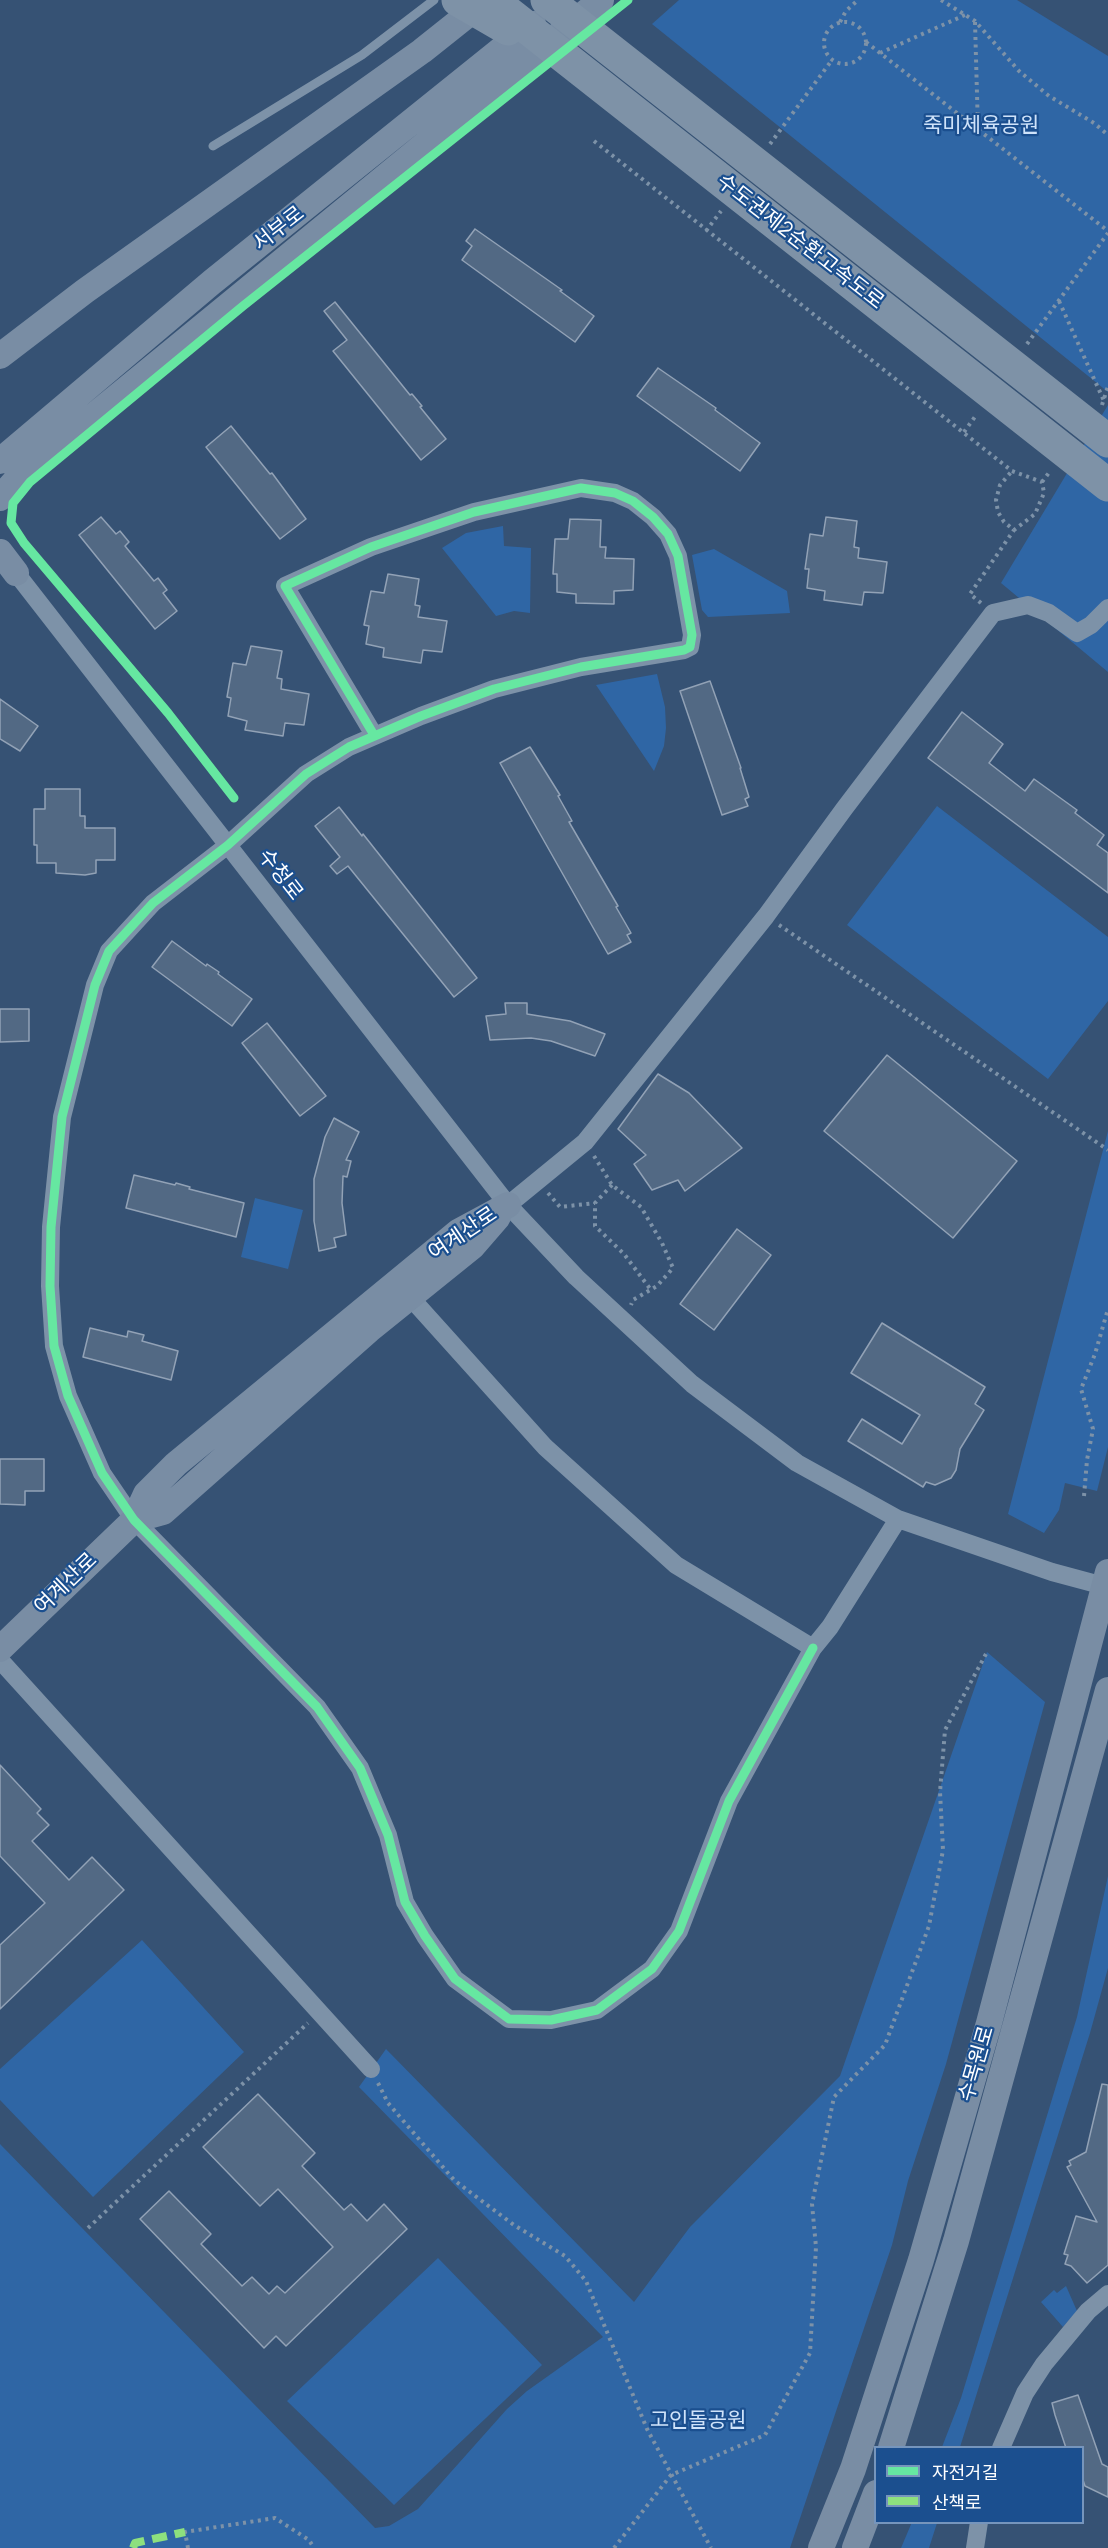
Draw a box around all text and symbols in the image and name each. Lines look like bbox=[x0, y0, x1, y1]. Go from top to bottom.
park label: 죽미체육공원 bbox=[923, 113, 1039, 139]
street label: 수도권제2순환고속도로 bbox=[711, 169, 889, 315]
street label: 서부로 bbox=[248, 201, 310, 257]
street label: 수청로 bbox=[252, 844, 308, 906]
street label: 여계산로 bbox=[424, 1202, 502, 1266]
street label: 여계산로 bbox=[29, 1548, 103, 1620]
street label: 수목원로 bbox=[954, 2023, 1000, 2105]
park label: 고인돌공원 bbox=[650, 2408, 746, 2434]
legend bbox=[874, 2446, 1084, 2524]
text: 자전거길 bbox=[932, 2460, 998, 2484]
text: 산책로 bbox=[932, 2490, 982, 2514]

